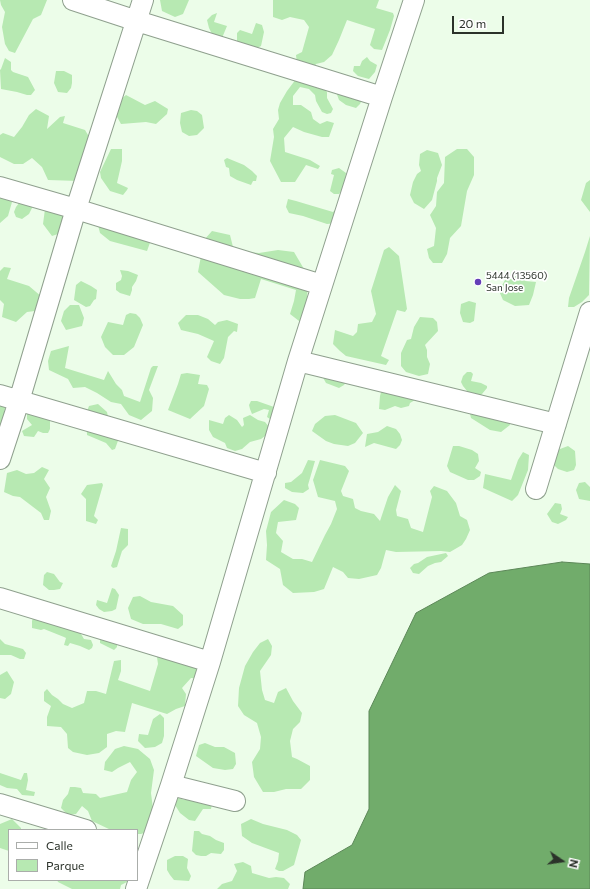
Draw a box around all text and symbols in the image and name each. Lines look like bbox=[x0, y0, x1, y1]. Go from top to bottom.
scale bar bbox=[454, 8, 506, 34]
text: 20 m bbox=[459, 16, 486, 30]
place label: 5444 (13560) San Jose bbox=[486, 270, 547, 294]
marker: 5444 (13560) San Jose bbox=[473, 277, 483, 287]
legend bbox=[8, 829, 138, 881]
text: Calle bbox=[46, 838, 73, 852]
north arrow bbox=[542, 841, 582, 881]
text: Parque bbox=[46, 858, 84, 872]
text: N bbox=[567, 858, 581, 869]

